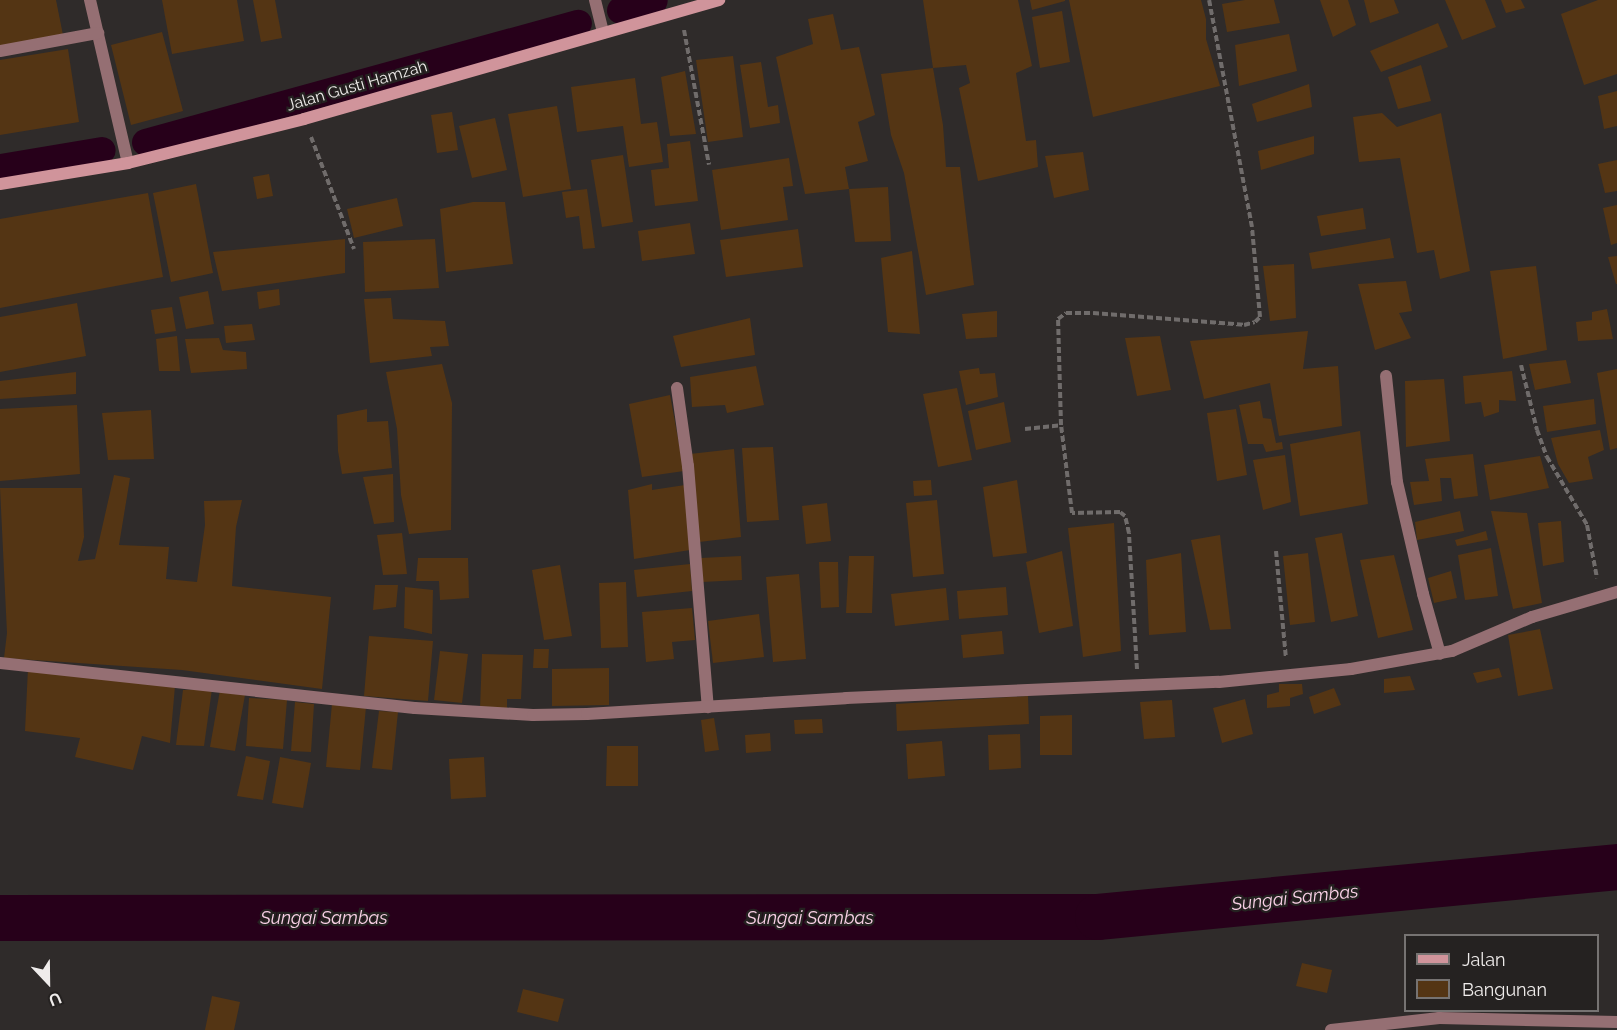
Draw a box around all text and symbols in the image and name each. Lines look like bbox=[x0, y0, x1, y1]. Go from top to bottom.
street label: Jalan Gusti Hamzah bbox=[284, 57, 430, 115]
water label: Sungai Sambas bbox=[1230, 881, 1360, 915]
water label: Sungai Sambas bbox=[260, 907, 388, 929]
water label: Sungai Sambas bbox=[746, 907, 874, 929]
legend bbox=[1404, 934, 1599, 1012]
text: Jalan bbox=[1462, 949, 1506, 970]
north arrow bbox=[18, 952, 78, 1012]
text: Bangunan bbox=[1462, 979, 1547, 1000]
text: U bbox=[46, 988, 64, 1010]

